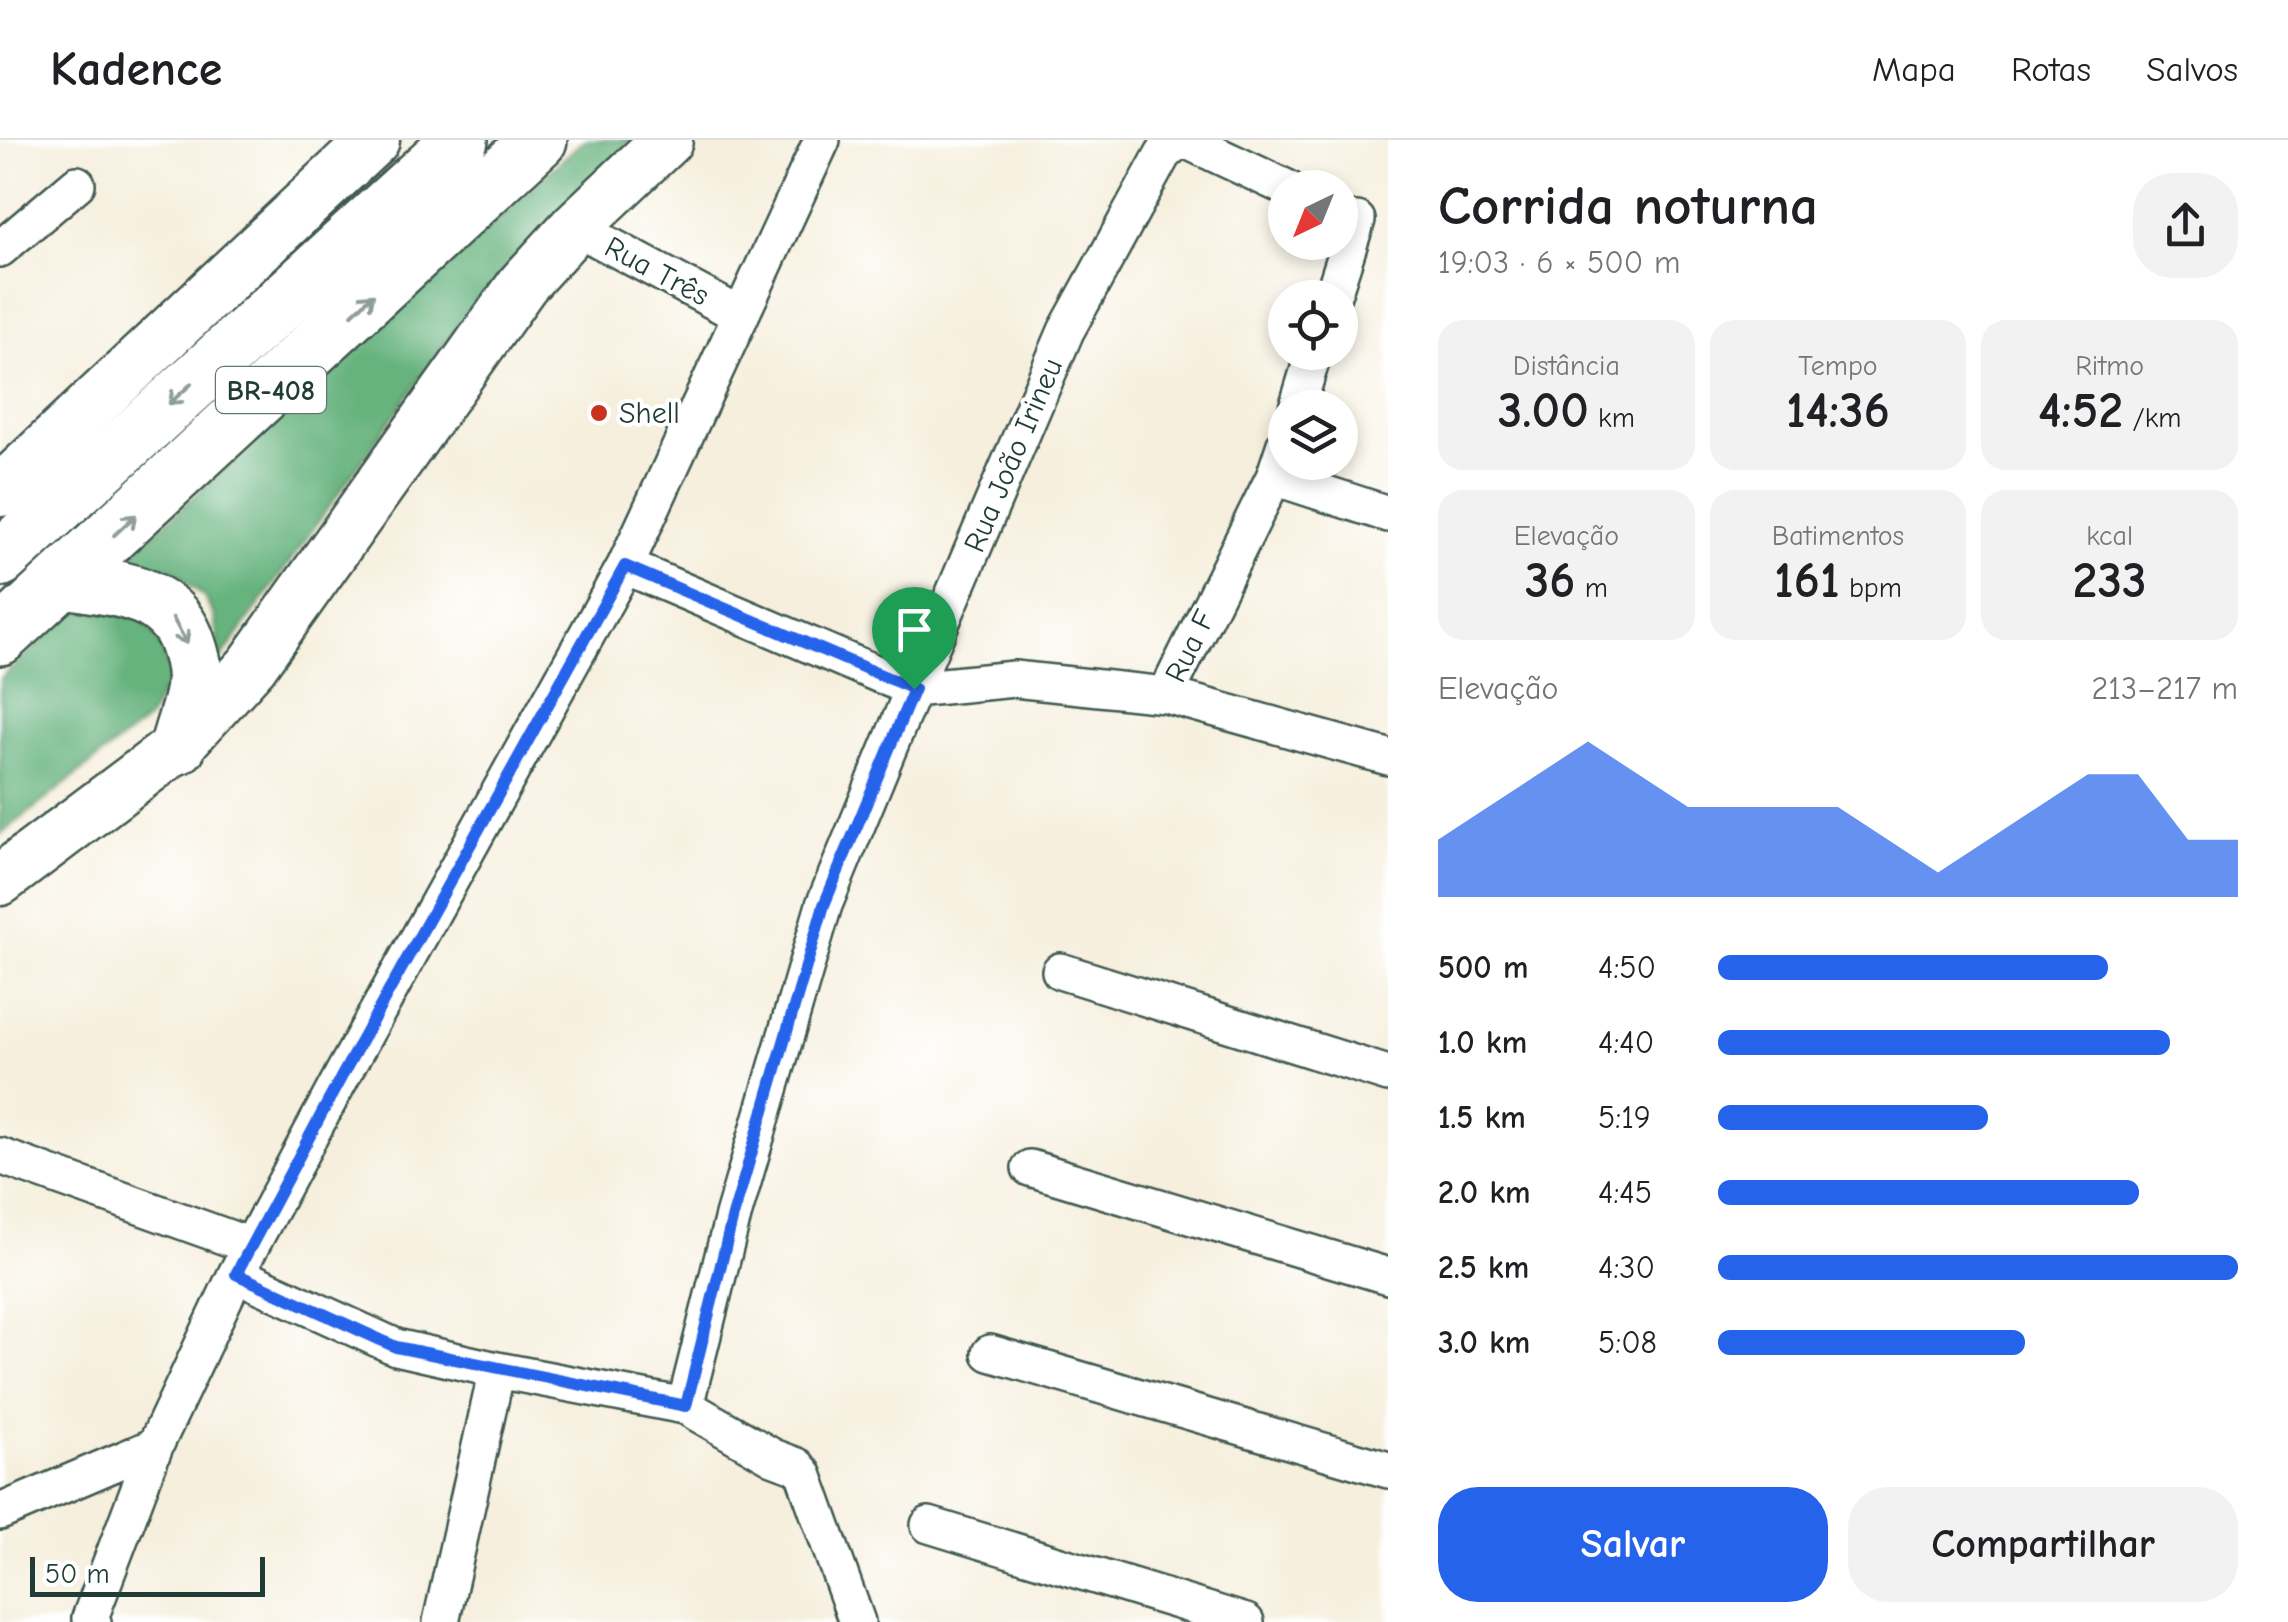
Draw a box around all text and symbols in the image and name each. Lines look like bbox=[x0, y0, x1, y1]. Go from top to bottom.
text: Kadence bbox=[50, 42, 222, 97]
text: Mapa bbox=[1872, 49, 1956, 90]
text: Rotas bbox=[2011, 49, 2091, 90]
text: Salvos bbox=[2146, 49, 2238, 90]
north arrow bbox=[1268, 170, 1358, 260]
map controls bbox=[1268, 170, 1358, 480]
button: share bbox=[2133, 173, 2238, 278]
text: Corrida noturna bbox=[1438, 174, 1818, 238]
street label: Rua Três bbox=[599, 229, 715, 313]
text: 19:03 · 6 × 500 m bbox=[1438, 244, 1680, 281]
button: locate bbox=[1268, 280, 1358, 370]
one-way arrow bbox=[350, 293, 375, 316]
text: Distância bbox=[1513, 350, 1620, 382]
text: Tempo bbox=[1798, 350, 1878, 382]
text: Ritmo bbox=[2075, 350, 2144, 382]
street label: Rua João Irineu bbox=[957, 353, 1070, 557]
road number: BR-408 bbox=[216, 367, 326, 413]
one-way arrow bbox=[168, 382, 193, 405]
text: 3.00 bbox=[1498, 382, 1589, 440]
text: 14:36 bbox=[1786, 382, 1890, 440]
text: 4:52 bbox=[2038, 382, 2123, 440]
button: layers bbox=[1268, 390, 1358, 480]
place label: Shell bbox=[619, 396, 680, 431]
marker: Shell bbox=[588, 402, 610, 424]
text: km bbox=[1589, 402, 1635, 434]
text: /km bbox=[2123, 402, 2181, 434]
one-way arrow bbox=[112, 514, 137, 537]
text: Elevação bbox=[1514, 520, 1619, 552]
text: Batimentos bbox=[1772, 520, 1904, 552]
text: kcal bbox=[2086, 520, 2133, 552]
text: 36 bbox=[1525, 552, 1575, 610]
text: 161 bbox=[1774, 552, 1840, 610]
text: 233 bbox=[2073, 552, 2147, 610]
text: m bbox=[1575, 572, 1608, 604]
text: bpm bbox=[1840, 572, 1902, 604]
pin bbox=[872, 587, 957, 690]
icon: arrive bbox=[887, 602, 942, 657]
street label: Rua F bbox=[1158, 604, 1223, 688]
one-way arrow bbox=[170, 616, 190, 645]
text: Elevação bbox=[1438, 670, 1558, 707]
text: 213–217 m bbox=[2092, 670, 2238, 707]
text: 500 m bbox=[1438, 949, 1528, 986]
text: 4:50 bbox=[1598, 949, 1656, 986]
text: 1.0 km bbox=[1438, 1024, 1527, 1061]
text: 4:40 bbox=[1598, 1024, 1654, 1061]
text: 1.5 km bbox=[1438, 1099, 1526, 1136]
text: 5:19 bbox=[1598, 1099, 1651, 1136]
text: 2.0 km bbox=[1438, 1174, 1530, 1211]
text: 4:45 bbox=[1598, 1174, 1652, 1211]
text: 2.5 km bbox=[1438, 1249, 1529, 1286]
text: 4:30 bbox=[1598, 1249, 1655, 1286]
text: 3.0 km bbox=[1438, 1324, 1530, 1361]
text: 5:08 bbox=[1598, 1324, 1657, 1361]
button: Salvar bbox=[1438, 1487, 1828, 1602]
button: Compartilhar bbox=[1848, 1487, 2238, 1602]
scale bar bbox=[30, 1552, 265, 1596]
text: 50 m bbox=[45, 1558, 110, 1590]

